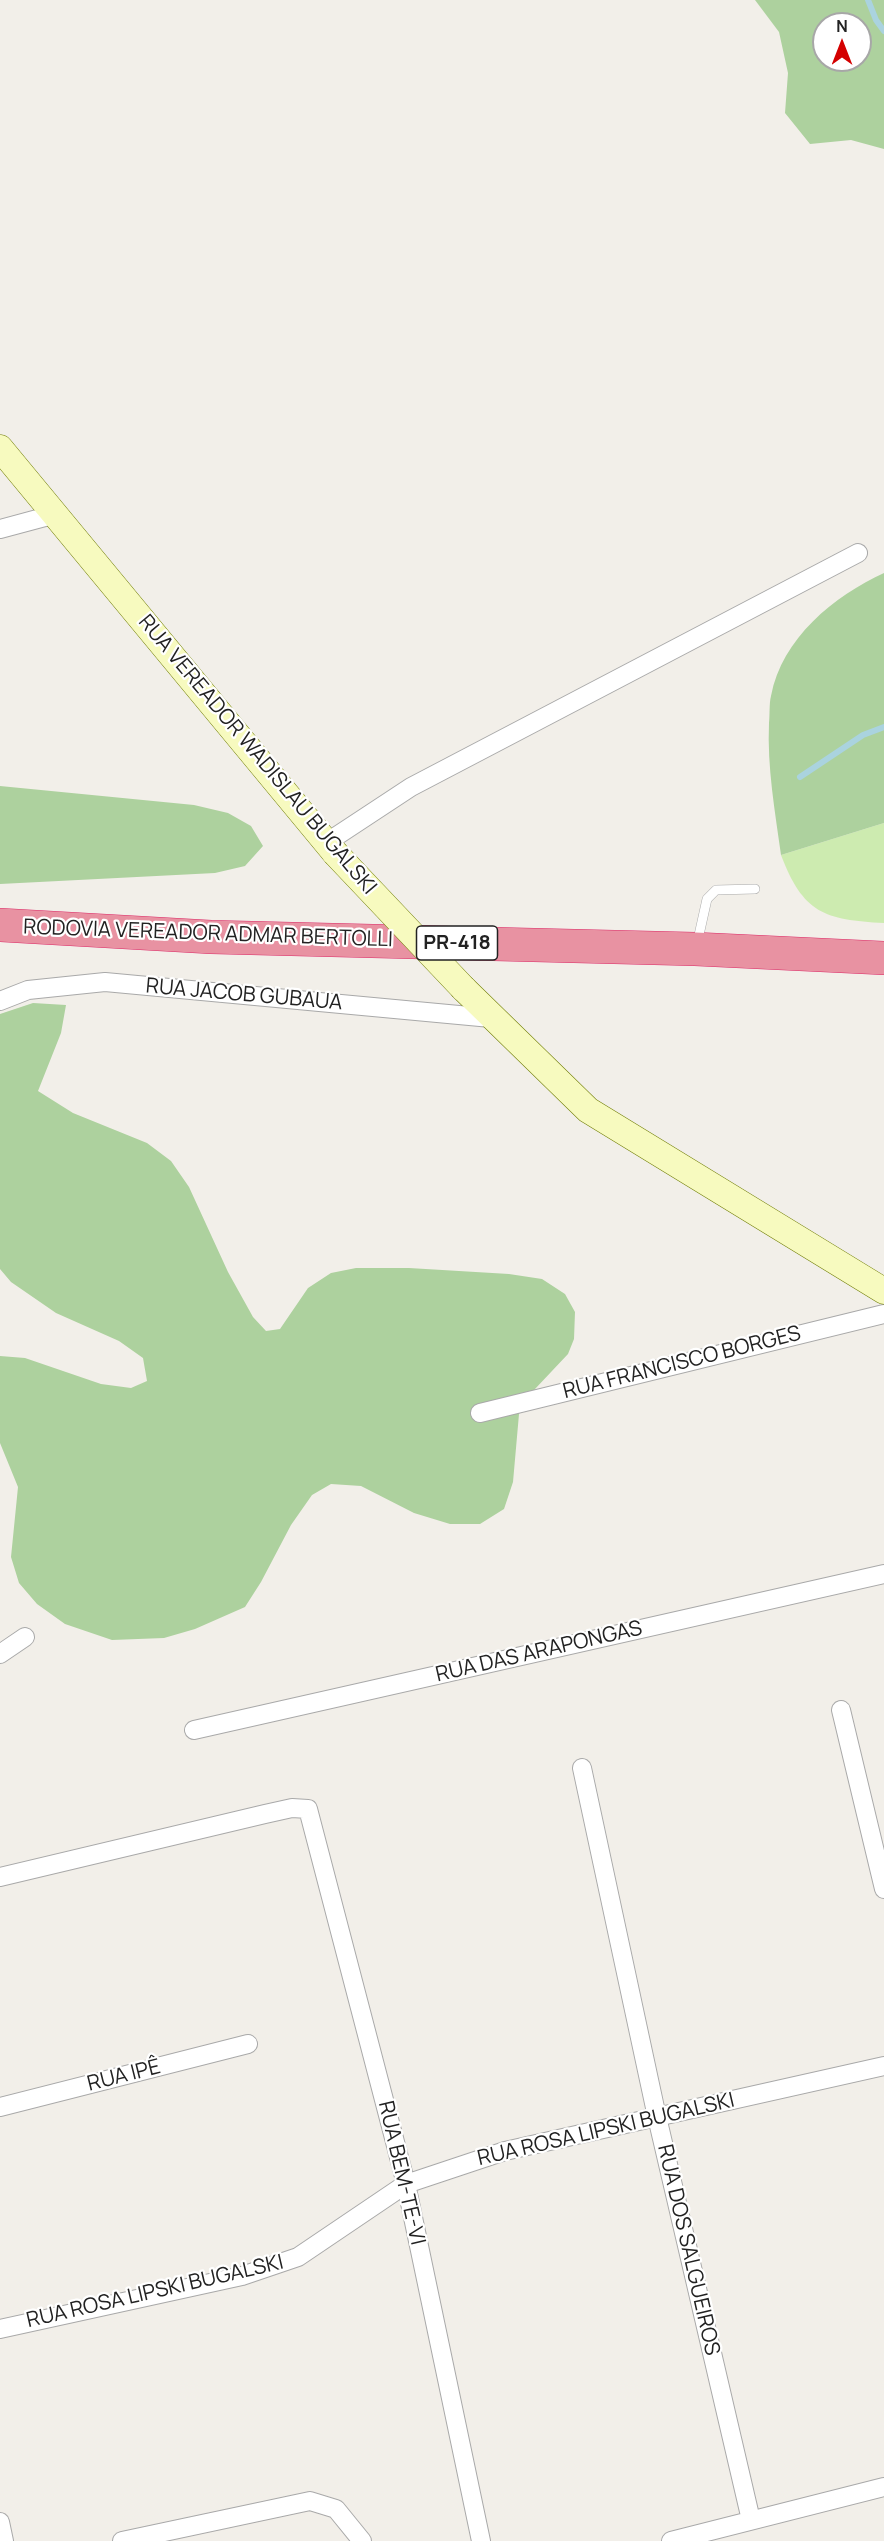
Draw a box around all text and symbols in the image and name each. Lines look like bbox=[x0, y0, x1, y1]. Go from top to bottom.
north arrow bbox=[812, 12, 872, 72]
text: N bbox=[836, 15, 848, 37]
street label: RUA VEREADOR WADISLAU BUGALSKI bbox=[133, 610, 381, 900]
street label: RODOVIA VEREADOR ADMAR BERTOLLI bbox=[23, 915, 393, 953]
road number: PR-418 bbox=[416, 926, 498, 960]
street label: RUA JACOB GUBAUA bbox=[145, 974, 343, 1016]
street label: RUA FRANCISCO BORGES bbox=[561, 1321, 803, 1405]
street label: RUA DAS ARAPONGAS bbox=[433, 1616, 645, 1688]
street label: RUA IPÊ bbox=[85, 2055, 163, 2097]
street label: RUA ROSA LIPSKI BUGALSKI bbox=[475, 2088, 737, 2172]
street label: RUA BEM-TE-VI bbox=[372, 2099, 430, 2247]
street label: RUA DOS SALGUEIROS bbox=[651, 2142, 725, 2358]
street label: RUA ROSA LIPSKI BUGALSKI bbox=[24, 2250, 286, 2334]

